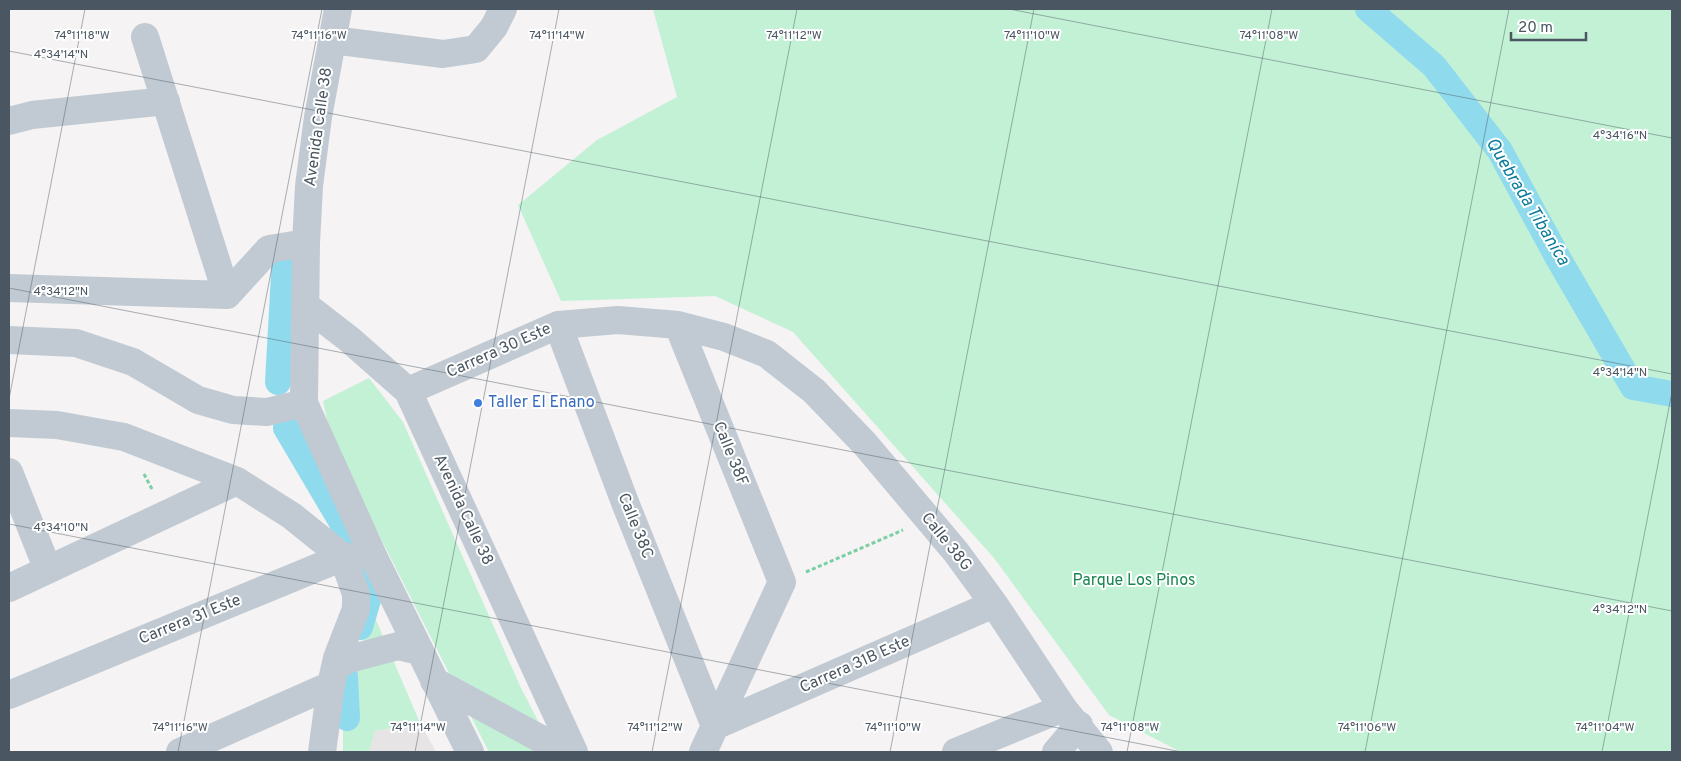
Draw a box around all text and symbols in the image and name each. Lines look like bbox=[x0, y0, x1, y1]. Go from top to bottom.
scale bar bbox=[1511, 10, 1586, 42]
text: 20 m bbox=[1518, 19, 1553, 38]
text: 74°11'18"W bbox=[54, 28, 110, 44]
text: 74°11'16"W bbox=[291, 28, 347, 44]
text: 74°11'14"W bbox=[529, 28, 585, 44]
text: 74°11'12"W bbox=[766, 28, 822, 44]
text: 74°11'10"W bbox=[1004, 28, 1060, 44]
text: 74°11'08"W bbox=[1240, 28, 1298, 44]
text: 4°34'14"N bbox=[34, 47, 88, 63]
street label: Avenida Calle 38 bbox=[301, 66, 337, 188]
text: 4°34'16"N bbox=[1593, 128, 1647, 144]
water label: Quebrada Tibaníca bbox=[1480, 134, 1575, 271]
text: 4°34'12"N bbox=[34, 284, 88, 300]
street label: Carrera 30 Este bbox=[444, 319, 554, 383]
text: 4°34'14"N bbox=[1593, 365, 1647, 381]
place label: Taller El Enano bbox=[488, 393, 595, 413]
marker: Taller El Enano bbox=[472, 397, 484, 409]
street label: Calle 38F bbox=[708, 419, 752, 489]
street label: Avenida Calle 38 bbox=[429, 451, 497, 569]
street label: Calle 38C bbox=[613, 490, 657, 562]
street label: Calle 38G bbox=[916, 509, 976, 575]
text: 4°34'10"N bbox=[33, 520, 89, 536]
park label: Parque Los Pinos bbox=[1072, 571, 1196, 591]
street label: Carrera 31 Este bbox=[136, 590, 244, 650]
text: 4°34'12"N bbox=[1593, 602, 1647, 618]
street label: Carrera 31B Este bbox=[797, 632, 913, 698]
text: 74°11'16"W bbox=[152, 720, 208, 736]
text: 74°11'14"W bbox=[390, 720, 446, 736]
text: 74°11'12"W bbox=[627, 720, 683, 736]
text: 74°11'10"W bbox=[865, 720, 921, 736]
text: 74°11'08"W bbox=[1101, 720, 1159, 736]
text: 74°11'06"W bbox=[1338, 720, 1396, 736]
text: 74°11'04"W bbox=[1575, 720, 1635, 736]

